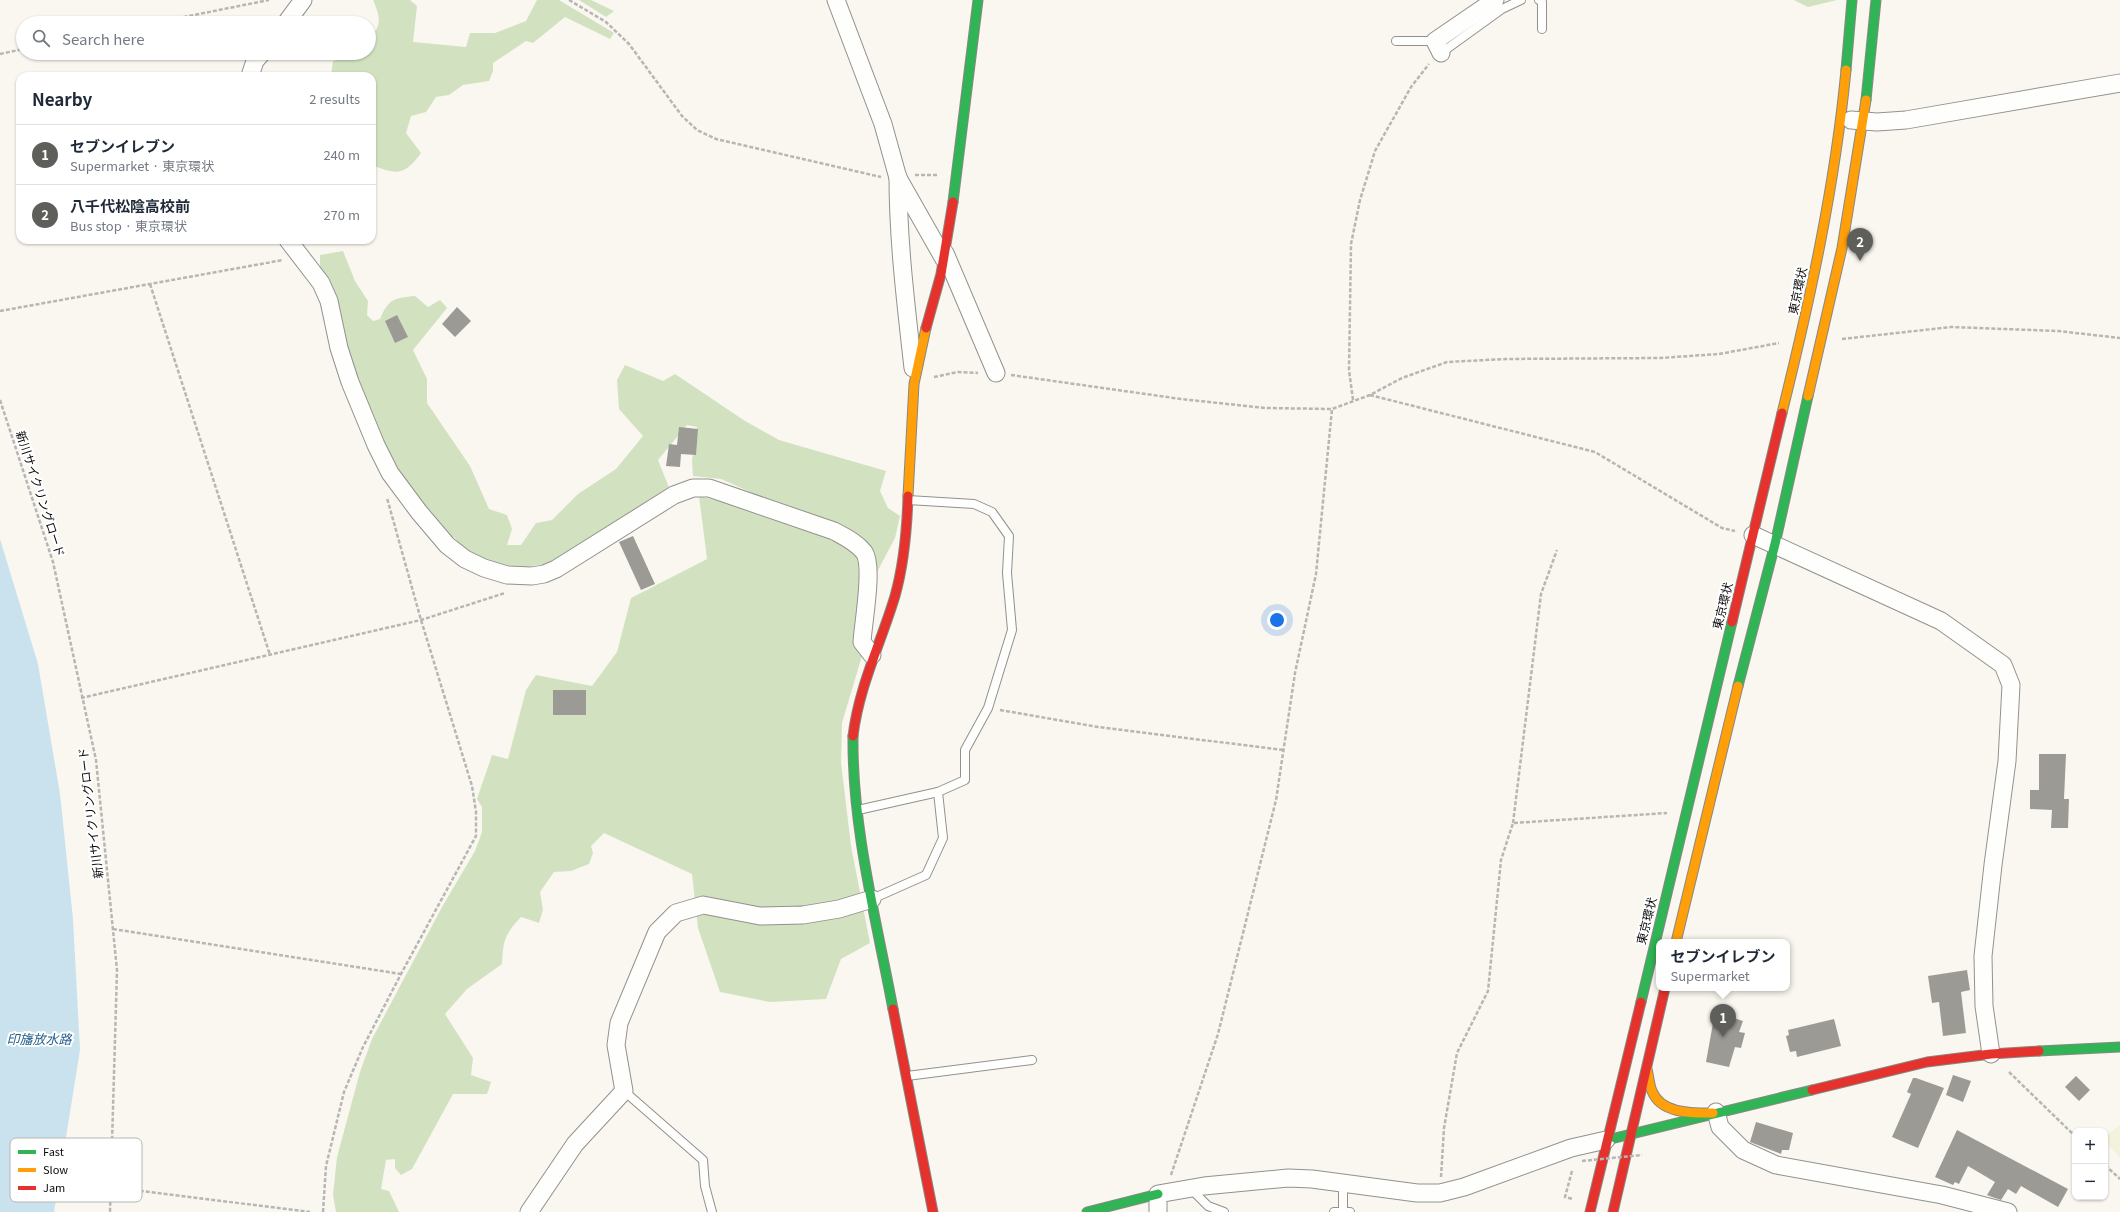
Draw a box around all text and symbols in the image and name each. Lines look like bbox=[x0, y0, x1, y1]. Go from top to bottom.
search box bbox=[16, 16, 376, 60]
icon: search bbox=[30, 27, 52, 49]
text: Search here bbox=[62, 28, 144, 49]
text: Nearby bbox=[32, 86, 92, 111]
text: 2 results bbox=[309, 89, 360, 108]
text: セブンイレブン bbox=[70, 135, 175, 156]
text: 1 bbox=[41, 145, 49, 164]
text: 240 m bbox=[323, 145, 360, 164]
text: Supermarket · 東京環状 bbox=[70, 156, 214, 175]
text: 八千代松陰高校前 bbox=[70, 195, 190, 216]
text: 2 bbox=[41, 205, 49, 224]
text: 270 m bbox=[323, 205, 360, 224]
text: Bus stop · 東京環状 bbox=[70, 216, 187, 235]
pin: 2 bbox=[1847, 228, 1873, 261]
street label: 東京環状 bbox=[1783, 265, 1810, 316]
street label: 新川サイクリングロード bbox=[13, 428, 70, 559]
street label: 東京環状 bbox=[1707, 580, 1736, 631]
your location bbox=[1267, 610, 1287, 630]
street label: 新川サイクリングロード bbox=[73, 747, 106, 880]
street label: 東京環状 bbox=[1631, 895, 1660, 946]
popup bbox=[1656, 939, 1790, 991]
text: セブンイレブン bbox=[1670, 945, 1776, 966]
text: Supermarket bbox=[1670, 966, 1750, 985]
pin: 1 bbox=[1710, 1004, 1736, 1037]
water label: 印旛放水路 bbox=[6, 1029, 72, 1048]
map controls bbox=[2072, 1128, 2108, 1200]
button: + bbox=[2072, 1128, 2108, 1164]
legend bbox=[10, 1138, 142, 1202]
text: Fast bbox=[43, 1143, 64, 1159]
text: Slow bbox=[43, 1161, 68, 1177]
button: − bbox=[2072, 1164, 2108, 1200]
text: Jam bbox=[43, 1179, 65, 1195]

